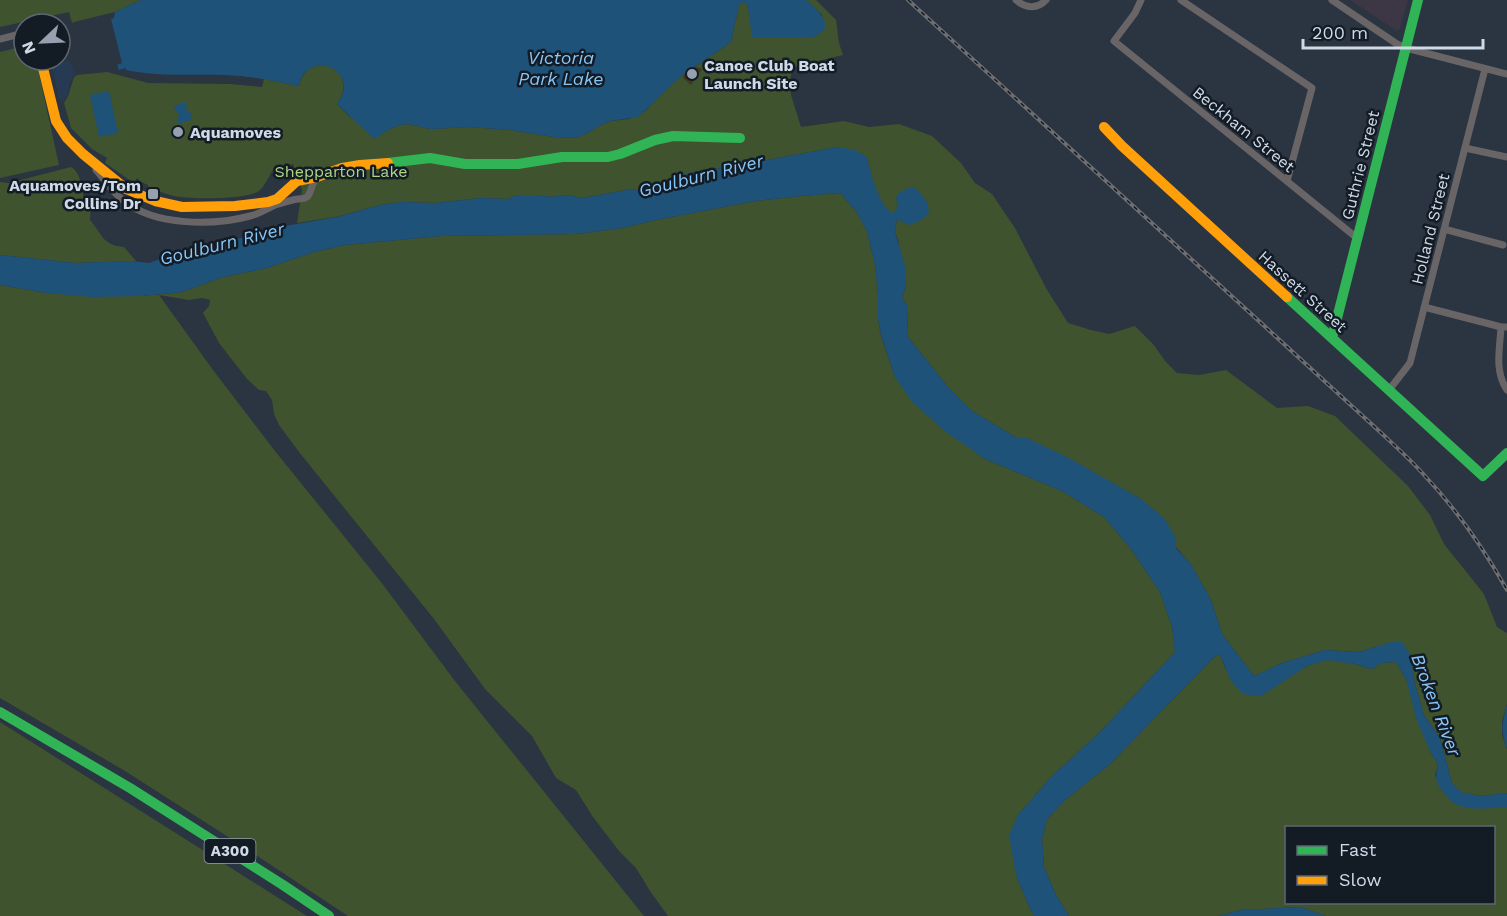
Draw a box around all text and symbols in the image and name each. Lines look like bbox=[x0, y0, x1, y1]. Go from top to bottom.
north arrow bbox=[12, 12, 72, 72]
scale bar bbox=[1303, 12, 1483, 50]
text: 200 m bbox=[1312, 22, 1368, 43]
text: N bbox=[18, 38, 40, 57]
water label: Victoria Park Lake bbox=[518, 47, 604, 89]
place label: Canoe Club Boat Launch Site bbox=[704, 56, 835, 93]
marker: Canoe Club Boat Launch Site bbox=[685, 67, 699, 81]
street label: Beckham Street bbox=[1189, 83, 1299, 176]
street label: Guthrie Street bbox=[1338, 108, 1383, 222]
place label: Aquamoves bbox=[190, 123, 281, 142]
marker: Aquamoves bbox=[171, 125, 185, 139]
water label: Goulburn River bbox=[636, 150, 766, 201]
park label: Shepparton Lake bbox=[275, 162, 407, 181]
street label: Holland Street bbox=[1408, 171, 1454, 287]
place label: Aquamoves/Tom Collins Dr bbox=[9, 176, 141, 213]
marker: Aquamoves/Tom Collins Dr bbox=[146, 187, 160, 201]
water label: Goulburn River bbox=[157, 218, 287, 269]
street label: Hassett Street bbox=[1254, 247, 1351, 336]
water label: Broken River bbox=[1407, 651, 1466, 760]
legend bbox=[1285, 826, 1495, 904]
road number: A300 bbox=[204, 839, 256, 863]
text: Fast bbox=[1339, 839, 1377, 860]
text: Slow bbox=[1339, 869, 1382, 890]

